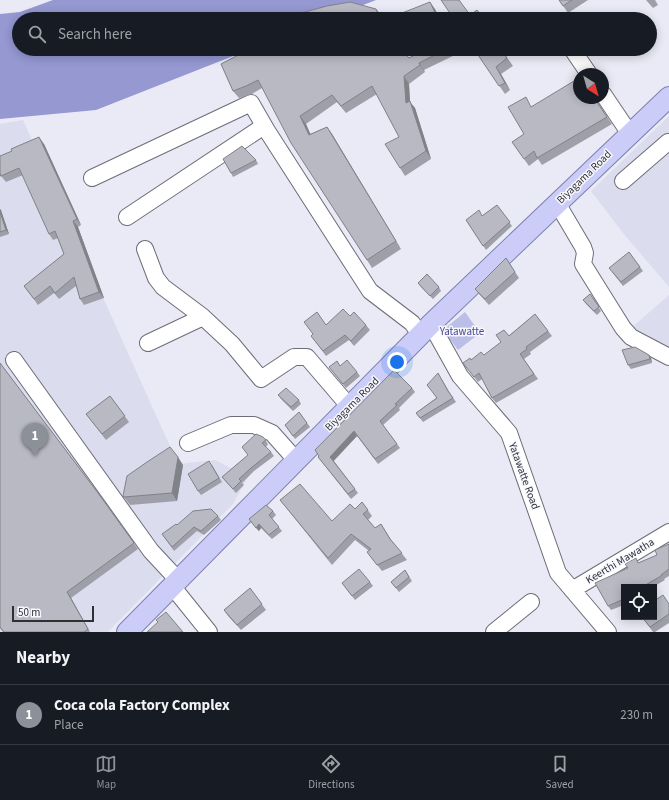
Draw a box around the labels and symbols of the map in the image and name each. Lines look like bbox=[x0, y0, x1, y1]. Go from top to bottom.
north arrow bbox=[573, 68, 609, 104]
street label: Biyagama Road bbox=[553, 147, 615, 207]
park label: Yatawatte bbox=[439, 324, 485, 339]
your location bbox=[387, 352, 407, 372]
street label: Biyagama Road bbox=[322, 374, 382, 434]
pin: 1 bbox=[22, 423, 48, 456]
street label: Yatawatte Road bbox=[505, 439, 543, 512]
street label: Keerthi Mawatha bbox=[583, 535, 657, 587]
scale bar bbox=[12, 604, 94, 623]

